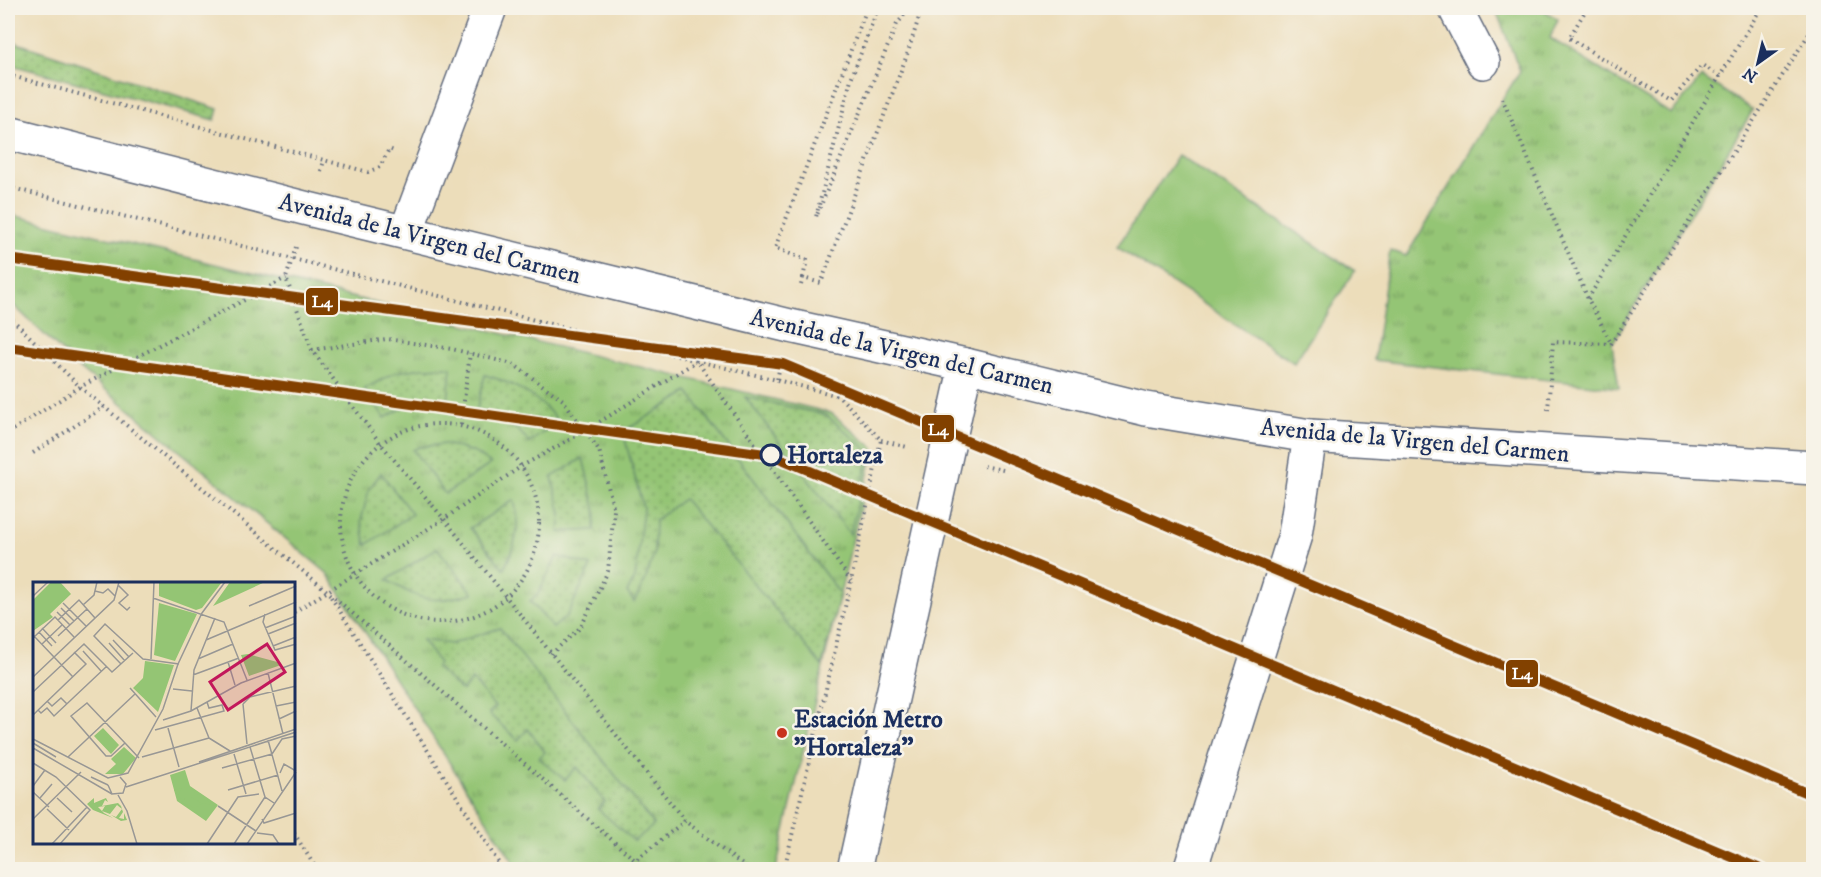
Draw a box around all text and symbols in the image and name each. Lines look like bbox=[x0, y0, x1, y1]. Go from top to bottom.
north arrow bbox=[1728, 33, 1788, 93]
text: N bbox=[1739, 63, 1761, 87]
street label: Avenida de la Virgen del Carmen bbox=[276, 187, 584, 291]
line badge: L4 bbox=[305, 287, 339, 316]
text: L4 bbox=[312, 292, 333, 312]
street label: Avenida de la Virgen del Carmen bbox=[747, 302, 1057, 402]
street label: Avenida de la Virgen del Carmen bbox=[1259, 413, 1571, 469]
line badge: L4 bbox=[921, 414, 955, 443]
text: L4 bbox=[928, 420, 949, 440]
place label: Hortaleza bbox=[787, 441, 884, 471]
marker: Hortaleza bbox=[760, 444, 782, 466]
inset map bbox=[33, 582, 296, 844]
line badge: L4 bbox=[1505, 659, 1539, 688]
text: L4 bbox=[1512, 664, 1533, 684]
place label: Estación Metro "Hortaleza" bbox=[794, 705, 943, 763]
marker: Estación Metro "Hortaleza" bbox=[775, 726, 789, 740]

